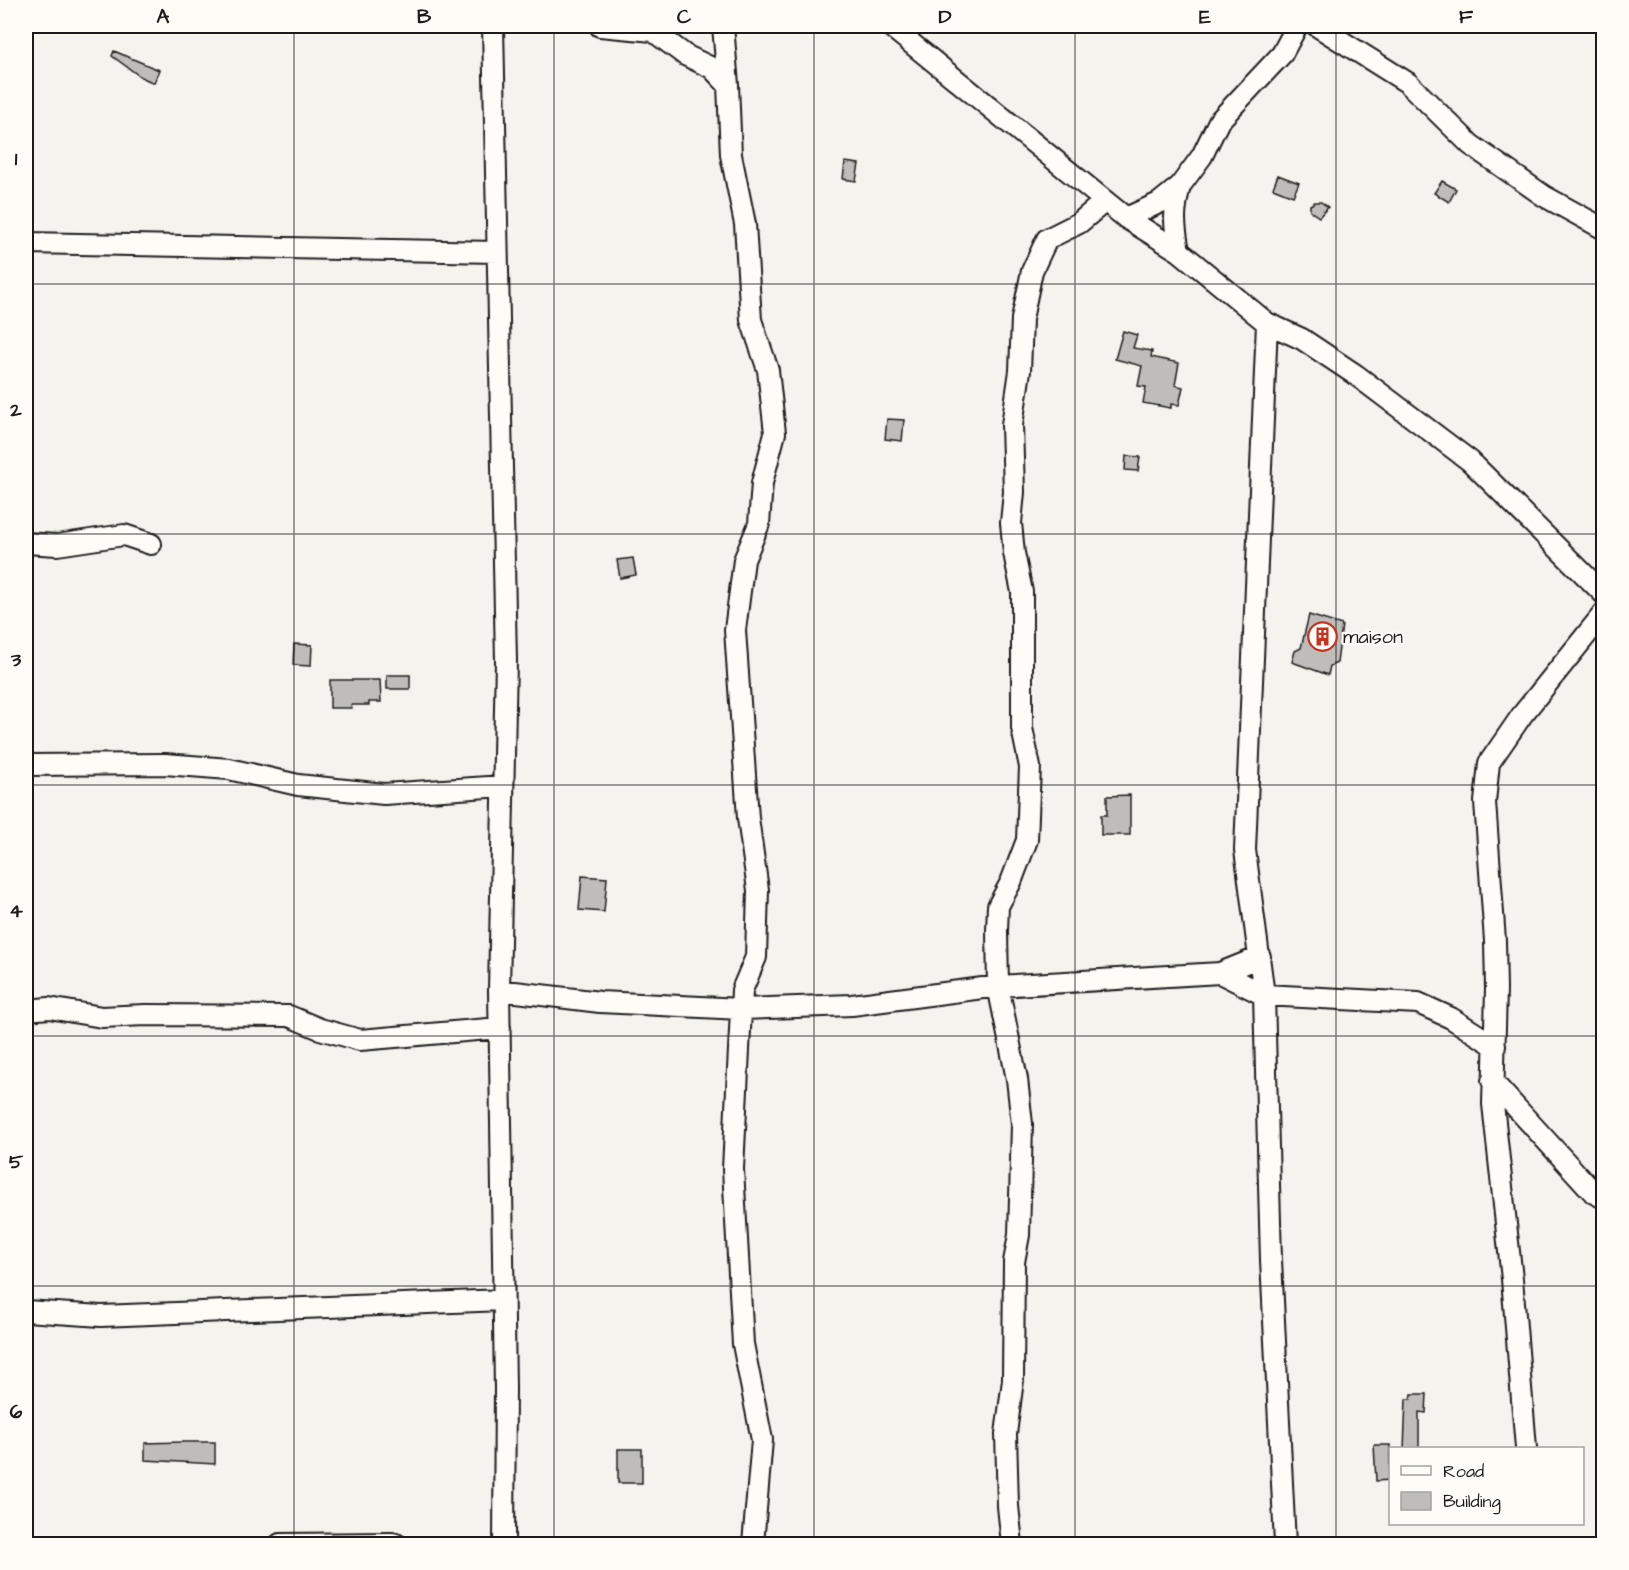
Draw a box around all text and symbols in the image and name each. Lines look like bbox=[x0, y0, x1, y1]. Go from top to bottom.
text: A bbox=[157, 3, 170, 31]
text: B bbox=[417, 3, 432, 31]
text: C bbox=[677, 3, 692, 31]
text: D bbox=[939, 3, 952, 31]
text: E bbox=[1199, 3, 1211, 31]
text: F bbox=[1459, 3, 1474, 31]
text: 1 bbox=[15, 145, 18, 173]
text: 2 bbox=[9, 396, 22, 424]
building icon: maison bbox=[1306, 620, 1338, 652]
place label: maison bbox=[1343, 623, 1403, 651]
text: 3 bbox=[10, 646, 22, 674]
text: 4 bbox=[9, 897, 23, 925]
text: 5 bbox=[9, 1148, 24, 1176]
text: 6 bbox=[10, 1398, 23, 1426]
legend bbox=[1389, 1447, 1584, 1525]
text: Road bbox=[1443, 1459, 1484, 1484]
text: Building bbox=[1443, 1489, 1501, 1515]

